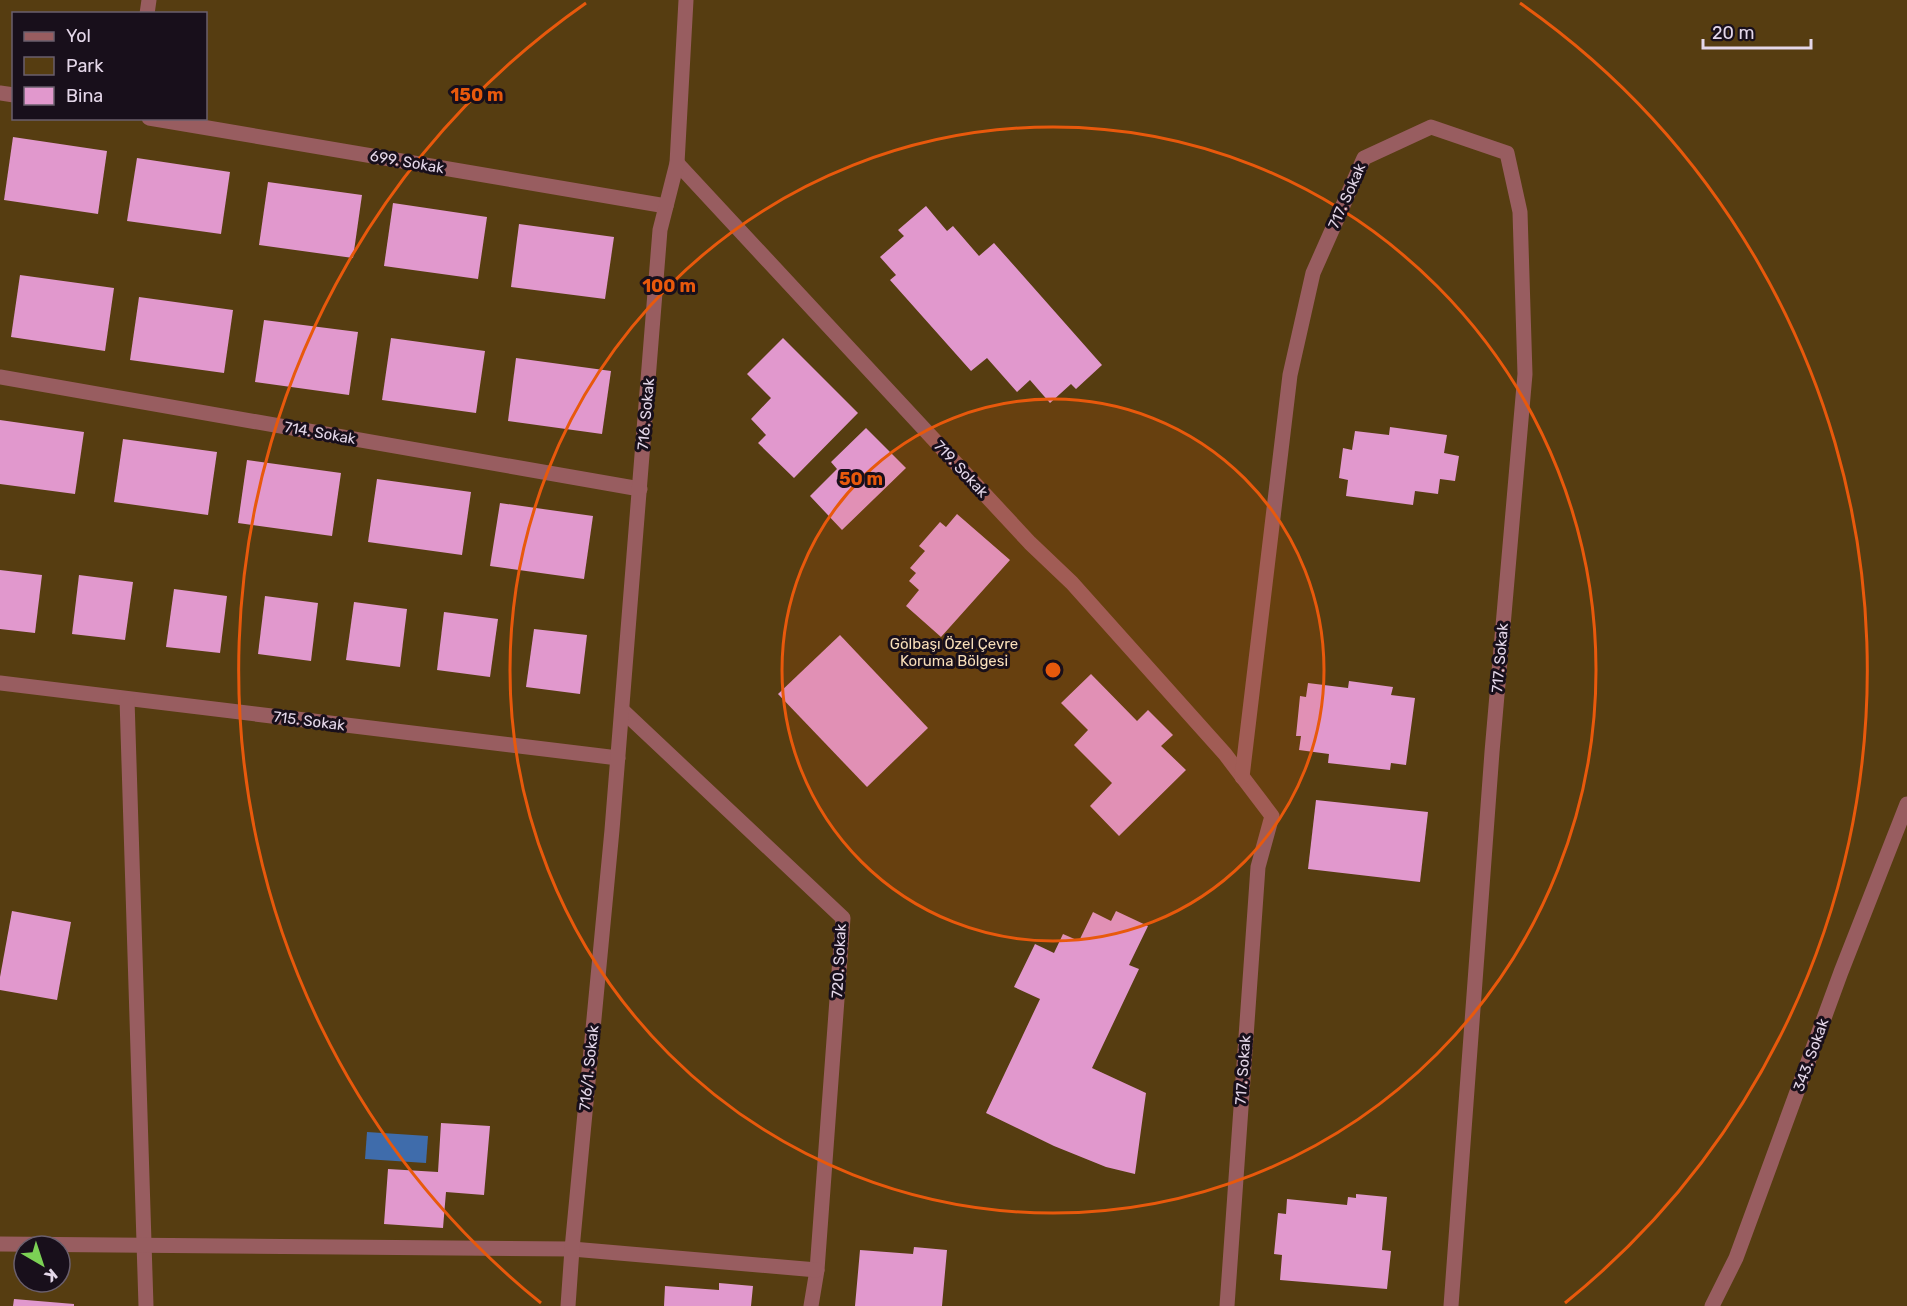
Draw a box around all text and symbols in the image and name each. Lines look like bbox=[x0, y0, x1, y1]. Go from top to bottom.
legend bbox=[12, 12, 207, 120]
scale bar bbox=[1703, 12, 1811, 50]
text: 20 m bbox=[1712, 22, 1754, 44]
text: Yol bbox=[66, 25, 91, 47]
text: Park bbox=[66, 55, 104, 77]
text: 150 m bbox=[450, 84, 504, 106]
text: Bina bbox=[66, 85, 103, 107]
street label: 699. Sokak bbox=[369, 147, 446, 177]
street label: 717. Sokak bbox=[1325, 160, 1370, 232]
text: 100 m bbox=[642, 275, 696, 297]
street label: 716. Sokak bbox=[634, 377, 658, 451]
street label: 714. Sokak bbox=[283, 418, 357, 448]
street label: 719. Sokak bbox=[930, 437, 992, 501]
text: 50 m bbox=[839, 468, 883, 490]
street label: 717. Sokak bbox=[1488, 622, 1512, 694]
park label: Gölbaşı Özel Çevre Koruma Bölgesi bbox=[890, 635, 1018, 670]
centre of rings bbox=[1043, 660, 1063, 680]
street label: 715. Sokak bbox=[272, 708, 346, 734]
street label: 720. Sokak bbox=[828, 923, 850, 999]
street label: 343. Sokak bbox=[1789, 1016, 1833, 1094]
street label: 716/1. Sokak bbox=[576, 1024, 602, 1112]
street label: 717. Sokak bbox=[1232, 1034, 1254, 1105]
north arrow bbox=[12, 1234, 72, 1294]
text: K bbox=[41, 1265, 61, 1286]

